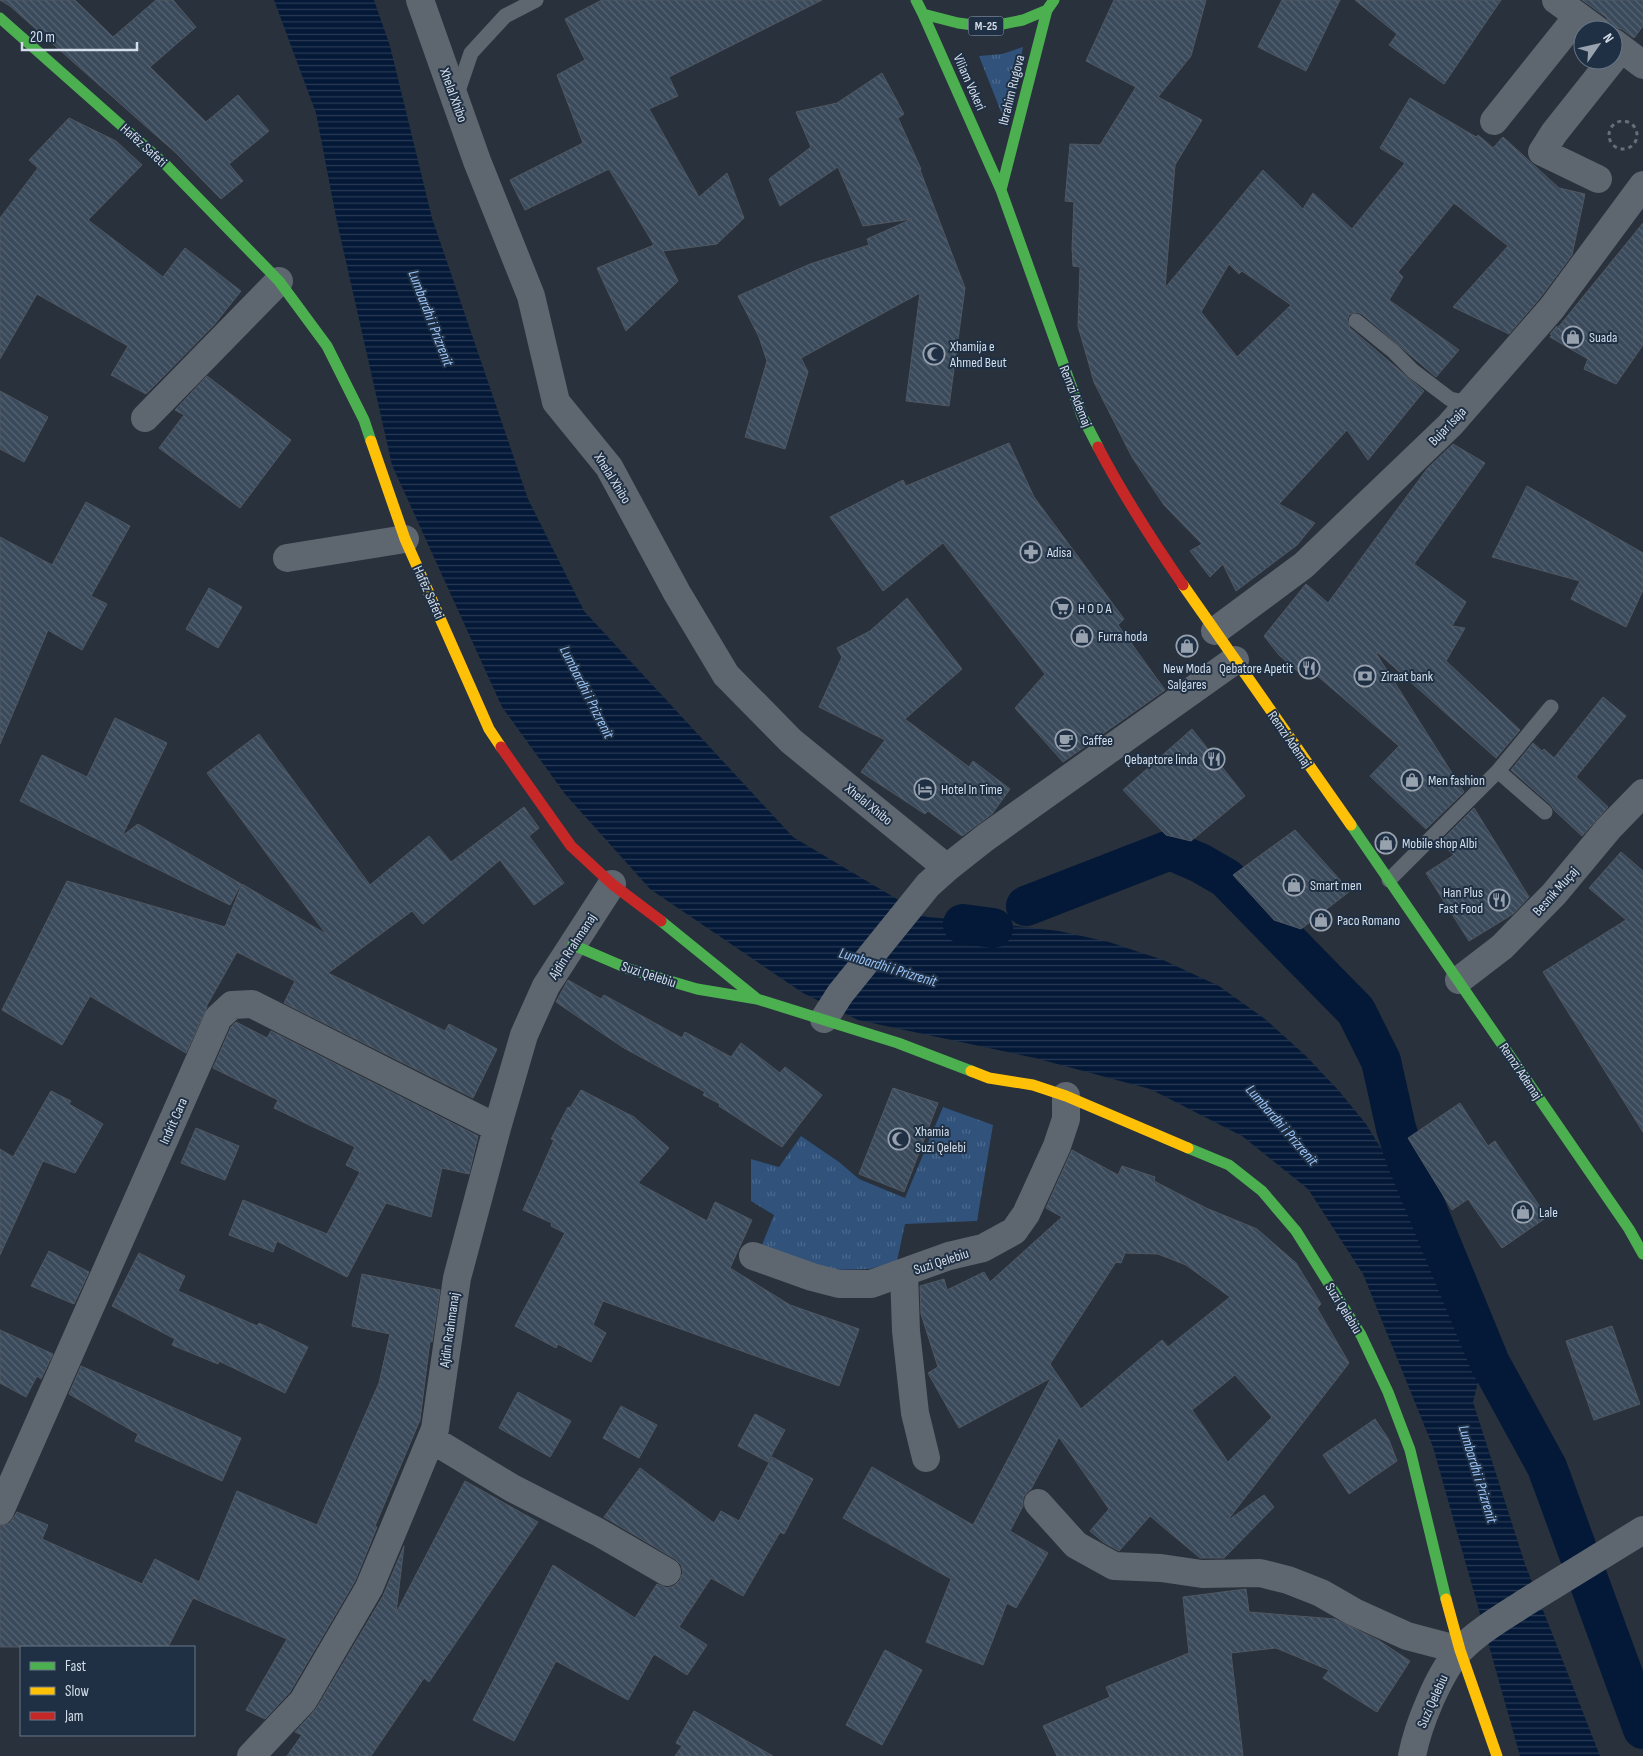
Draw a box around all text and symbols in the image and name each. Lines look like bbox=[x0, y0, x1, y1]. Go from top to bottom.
road number: M-25 bbox=[968, 16, 1004, 36]
scale bar bbox=[22, 20, 138, 52]
north arrow bbox=[1573, 20, 1623, 70]
text: 20 m bbox=[30, 28, 55, 47]
text: N bbox=[1599, 30, 1618, 46]
street label: Viliam Vokeri bbox=[950, 51, 990, 113]
street label: Ibrahim Rugova bbox=[995, 53, 1028, 127]
street label: Xhelal Xhibo bbox=[436, 65, 471, 125]
street label: Hafëz Safeti bbox=[117, 120, 170, 171]
water label: Lumbardhi i Prizrenit bbox=[403, 267, 458, 369]
shop icon: Suada bbox=[1561, 325, 1585, 349]
place label: Suada bbox=[1589, 329, 1617, 346]
place label: Xhamija e Ahmed Beut bbox=[949, 338, 1007, 371]
mosque icon: Xhamija e Ahmed Beut bbox=[922, 342, 946, 366]
street label: Remzi Ademaj bbox=[1055, 363, 1096, 429]
street label: Bujar Isaja bbox=[1425, 403, 1470, 449]
street label: Xhelal Xhibo bbox=[590, 449, 635, 507]
pharmacy icon: Adisa bbox=[1019, 540, 1043, 564]
place label: Adisa bbox=[1046, 544, 1072, 561]
street label: Hafëz Safeti bbox=[409, 563, 448, 622]
supermarket icon: H O D A bbox=[1050, 596, 1074, 620]
place label: H O D A bbox=[1078, 600, 1113, 617]
shop icon: Furra hoda bbox=[1070, 624, 1094, 648]
place label: Furra hoda bbox=[1098, 628, 1148, 645]
shop icon: New Moda Salgares bbox=[1175, 634, 1199, 658]
water label: Lumbardhi i Prizrenit bbox=[555, 643, 618, 742]
restaurant icon: Qebatore Apetit bbox=[1297, 656, 1321, 680]
place label: New Moda Salgares bbox=[1163, 660, 1211, 693]
place label: Qebatore Apetit bbox=[1219, 660, 1293, 677]
bank icon: Ziraat bank bbox=[1353, 664, 1377, 688]
place label: Ziraat bank bbox=[1381, 668, 1434, 685]
street label: Remzi Ademaj bbox=[1264, 708, 1315, 771]
cafe icon: Caffee bbox=[1054, 728, 1078, 752]
place label: Caffee bbox=[1082, 732, 1113, 749]
restaurant icon: Qebaptore linda bbox=[1202, 747, 1226, 771]
place label: Qebaptore linda bbox=[1124, 751, 1198, 768]
shop icon: Men fashion bbox=[1400, 768, 1424, 792]
place label: Men fashion bbox=[1428, 772, 1485, 789]
hotel icon: Hotel In Time bbox=[913, 777, 937, 801]
street label: Xhelal Xhibo bbox=[841, 779, 896, 829]
place label: Hotel In Time bbox=[941, 781, 1003, 798]
shop icon: Mobile shop Albi bbox=[1374, 831, 1398, 855]
place label: Mobile shop Albi bbox=[1402, 835, 1477, 852]
street label: Besnik Muçaj bbox=[1529, 863, 1582, 920]
shop icon: Smart men bbox=[1282, 873, 1306, 897]
place label: Smart men bbox=[1310, 877, 1362, 894]
place label: Han Plus Fast Food bbox=[1438, 884, 1483, 917]
restaurant icon: Han Plus Fast Food bbox=[1487, 888, 1511, 912]
shop icon: Paco Romano bbox=[1309, 908, 1333, 932]
street label: Ajdin Rrahmanaj bbox=[544, 910, 600, 983]
place label: Paco Romano bbox=[1337, 912, 1400, 929]
water label: Lumbardhi i Prizrenit bbox=[837, 944, 940, 992]
street label: Suzi Qelebiu bbox=[619, 958, 679, 991]
street label: Remzi Ademaj bbox=[1495, 1040, 1546, 1103]
water label: Lumbardhi i Prizrenit bbox=[1241, 1081, 1322, 1170]
street label: Indrit Cara bbox=[156, 1095, 191, 1147]
place label: Xhamia Suzi Qelebi bbox=[914, 1123, 966, 1156]
mosque icon: Xhamia Suzi Qelebi bbox=[887, 1127, 911, 1151]
shop icon: Lale bbox=[1511, 1200, 1535, 1224]
place label: Lale bbox=[1539, 1204, 1558, 1221]
street label: Suzi Qelebiu bbox=[912, 1245, 971, 1278]
street label: Suzi Qelebiu bbox=[1321, 1280, 1366, 1337]
street label: Ajdin Rrahmanaj bbox=[436, 1292, 463, 1370]
water label: Lumbardhi i Prizrenit bbox=[1454, 1423, 1502, 1526]
legend bbox=[20, 1646, 195, 1736]
text: Fast bbox=[65, 1657, 87, 1676]
street label: Suzi Qelebiu bbox=[1413, 1672, 1452, 1731]
text: Slow bbox=[65, 1682, 89, 1701]
text: Jam bbox=[64, 1707, 83, 1726]

